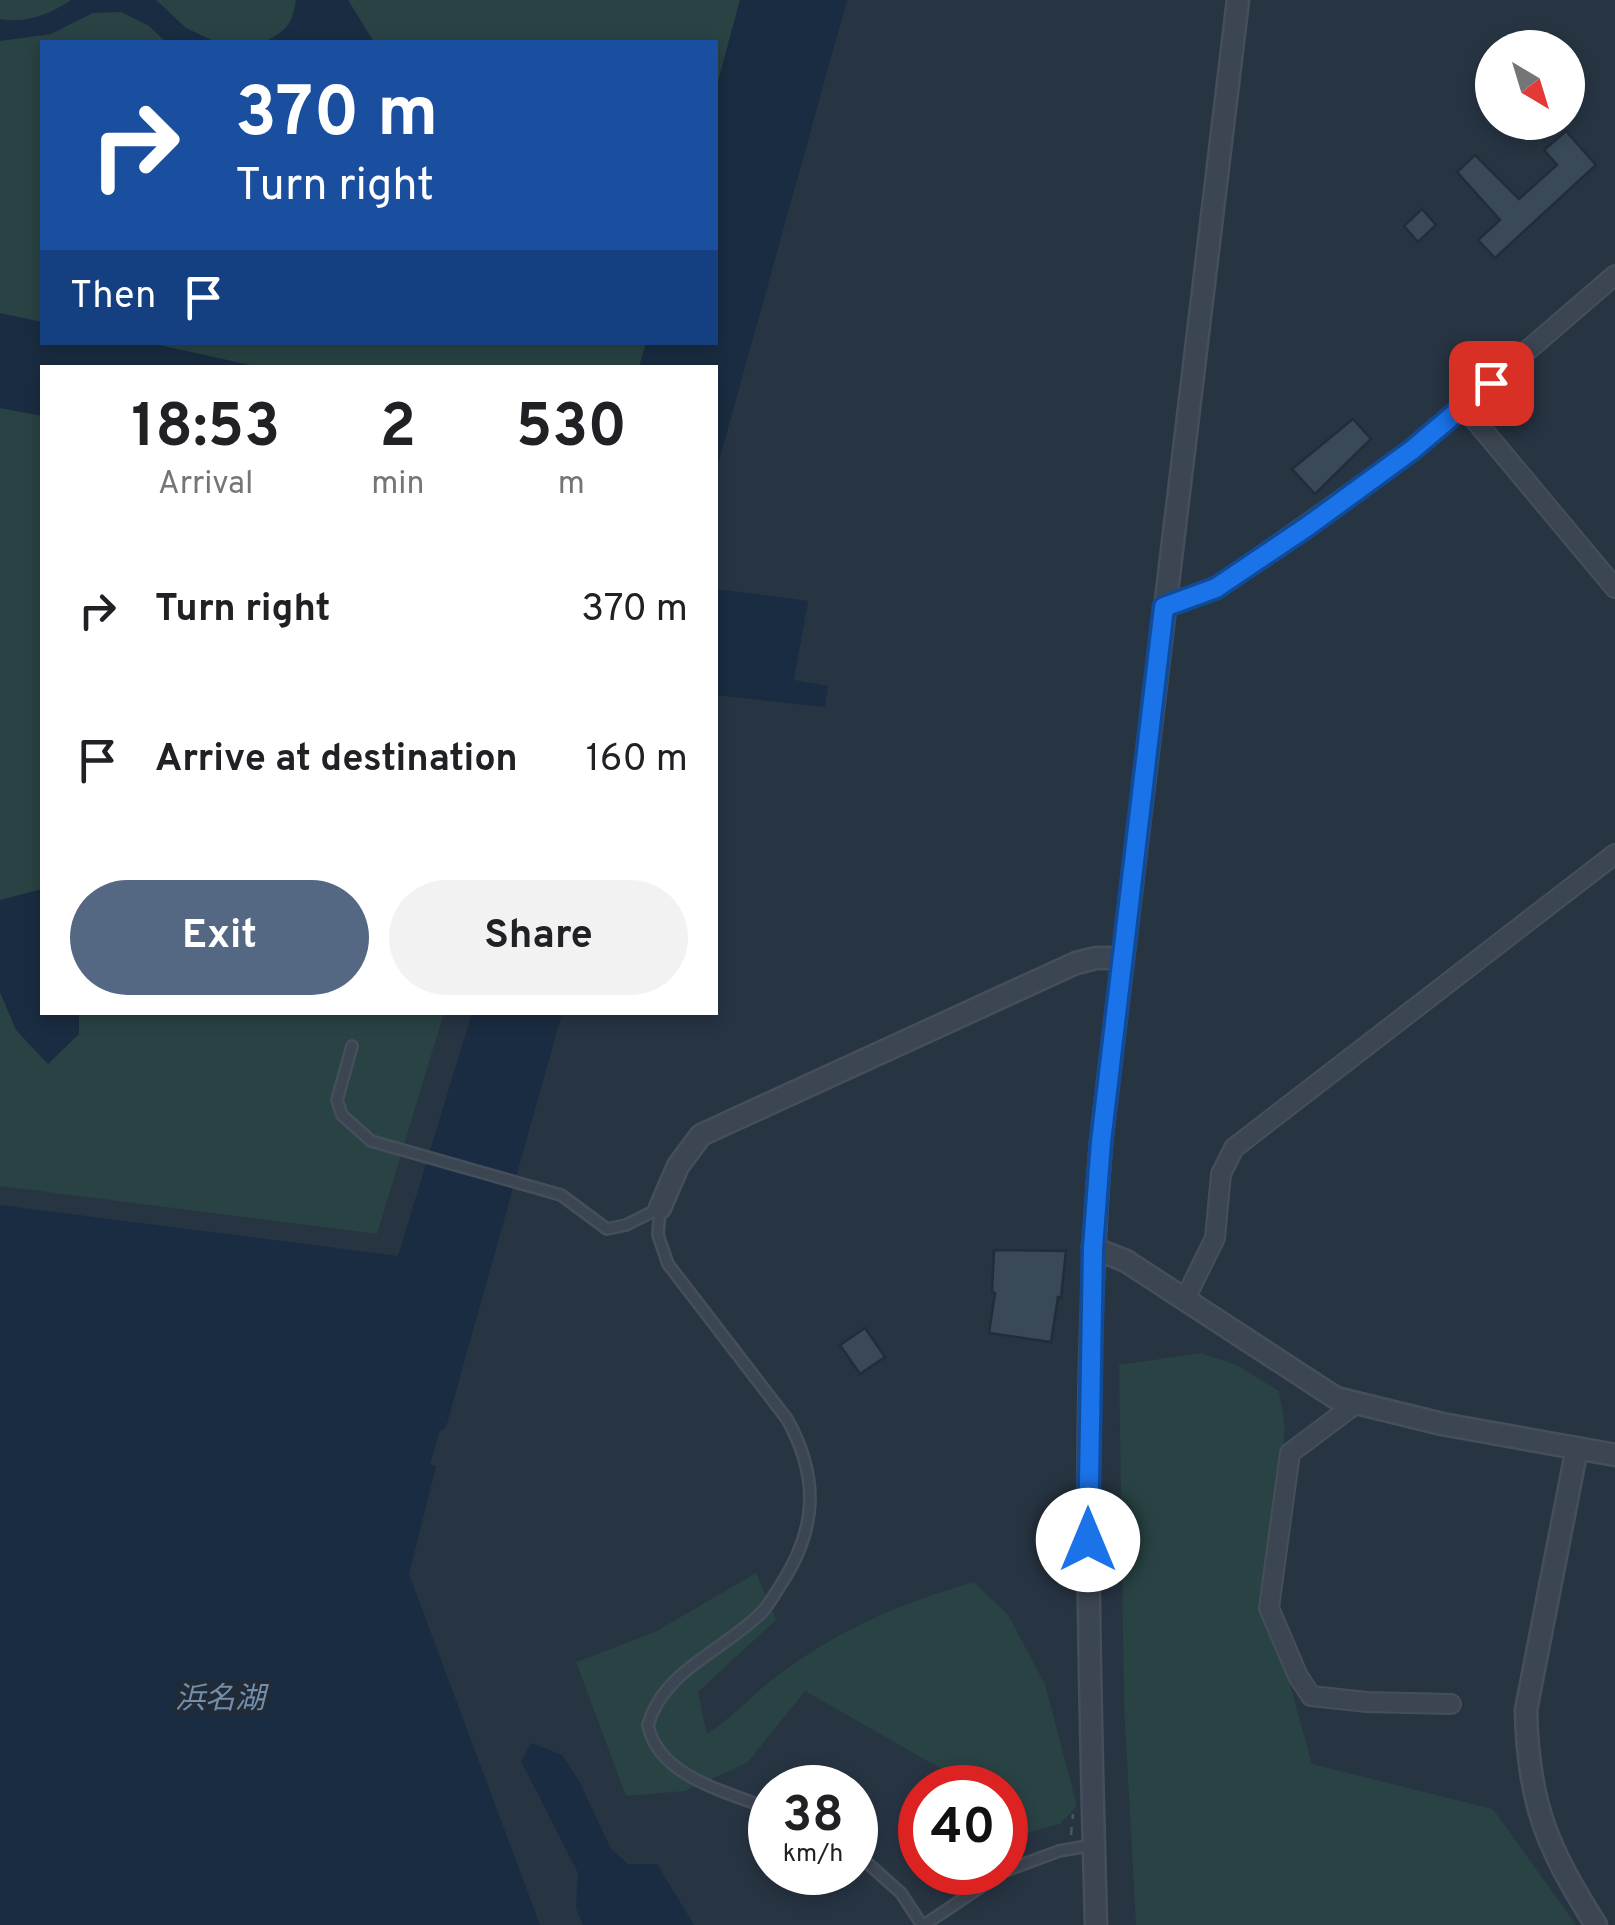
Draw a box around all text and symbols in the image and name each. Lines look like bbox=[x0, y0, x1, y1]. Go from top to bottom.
north arrow bbox=[1475, 30, 1585, 140]
map controls bbox=[1475, 30, 1585, 140]
text: 370 m bbox=[235, 72, 438, 161]
icon: right bbox=[70, 80, 200, 210]
text: Turn right bbox=[235, 159, 434, 216]
icon: arrive bbox=[176, 270, 231, 325]
text: Then bbox=[70, 273, 156, 322]
pin bbox=[1449, 341, 1534, 426]
icon: arrive bbox=[1464, 356, 1519, 411]
text: 18:53 bbox=[131, 392, 280, 468]
text: 2 bbox=[380, 392, 416, 468]
text: 530 bbox=[516, 392, 627, 468]
text: Arrival bbox=[158, 465, 253, 505]
text: min bbox=[371, 465, 425, 505]
text: m bbox=[558, 465, 585, 505]
icon: right bbox=[70, 583, 125, 638]
text: Turn right bbox=[155, 586, 330, 635]
text: 370 m bbox=[581, 586, 688, 635]
icon: arrive bbox=[70, 733, 125, 788]
text: Arrive at destination bbox=[155, 736, 518, 785]
text: 160 m bbox=[586, 736, 688, 785]
button: Exit bbox=[70, 880, 369, 995]
button: Share bbox=[389, 880, 688, 995]
position arrow bbox=[1036, 1488, 1140, 1592]
water label: 浜名湖 bbox=[175, 1682, 269, 1719]
speed limit sign: 40 bbox=[898, 1765, 1028, 1895]
text: 38 bbox=[782, 1786, 844, 1849]
text: km/h bbox=[783, 1839, 843, 1871]

